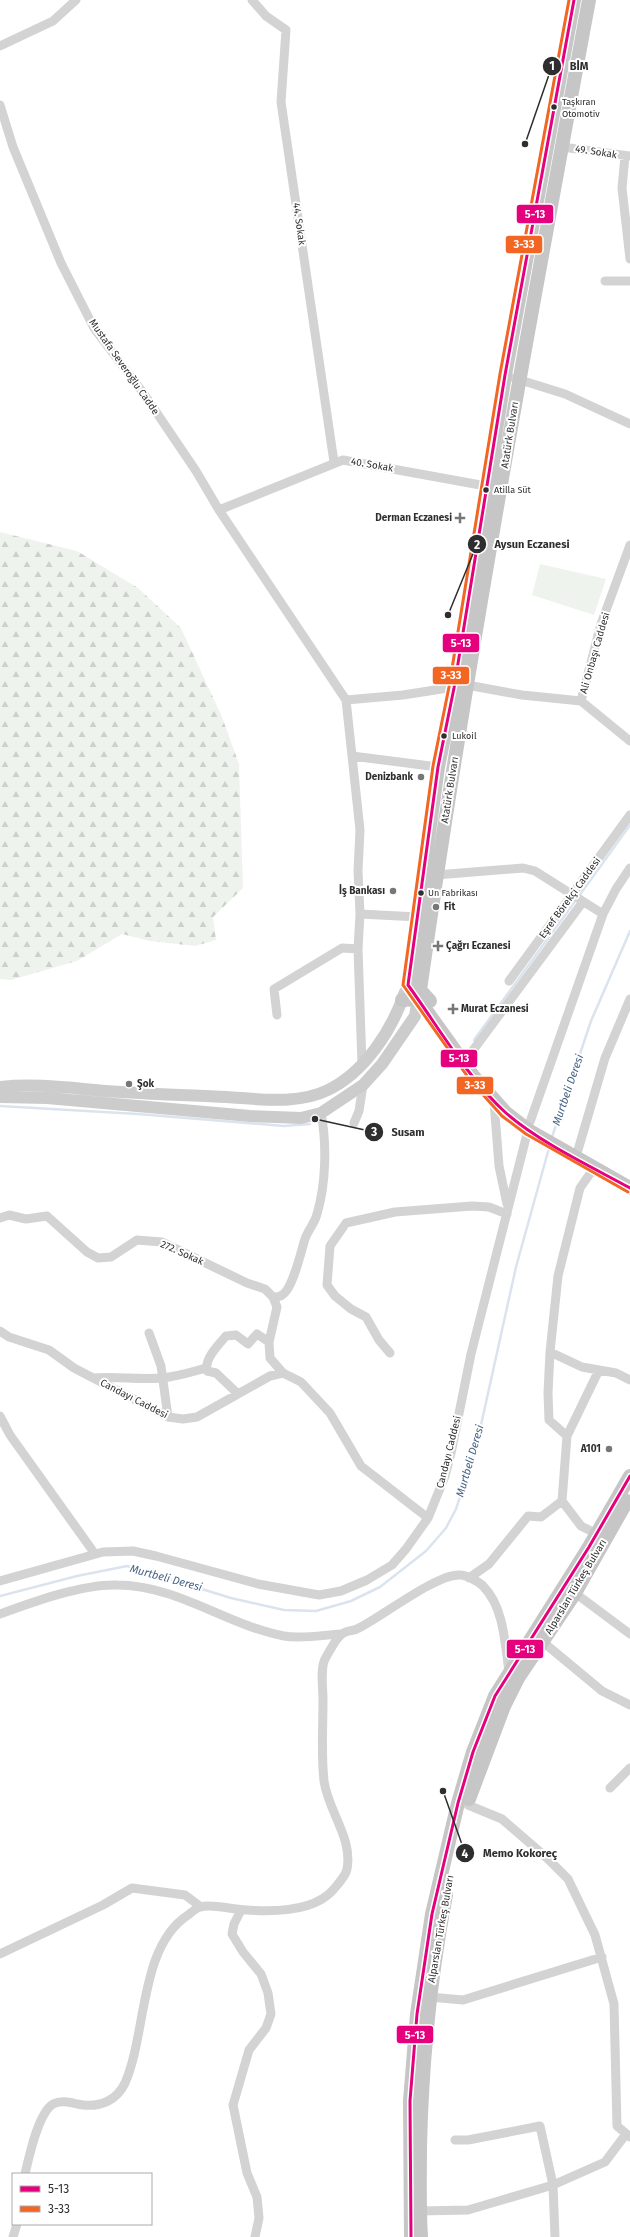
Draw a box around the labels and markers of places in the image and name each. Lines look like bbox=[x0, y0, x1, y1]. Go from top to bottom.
callout: BİM bbox=[542, 54, 596, 77]
place label: Taşkıran Otomotiv bbox=[562, 97, 600, 119]
marker: Taşkıran Otomotiv bbox=[549, 102, 559, 112]
marker: Atilla Süt bbox=[481, 485, 491, 495]
place label: Atilla Süt bbox=[494, 485, 532, 495]
place label: Derman Eczanesi bbox=[375, 512, 452, 524]
marker: Derman Eczanesi bbox=[455, 513, 465, 523]
callout: Aysun Eczanesi bbox=[467, 533, 578, 556]
marker: Lukoil bbox=[439, 731, 449, 741]
place label: Lukoil bbox=[452, 731, 477, 741]
place label: Denizbank bbox=[365, 771, 413, 783]
marker: Denizbank bbox=[416, 772, 426, 782]
place label: İş Bankası bbox=[339, 884, 385, 897]
marker: İş Bankası bbox=[388, 886, 398, 896]
marker: Un Fabrikası bbox=[416, 888, 426, 898]
place label: Un Fabrikası bbox=[428, 888, 478, 898]
place label: Fit bbox=[444, 901, 455, 913]
marker: Fit bbox=[431, 902, 441, 912]
place label: Çağrı Eczanesi bbox=[446, 940, 511, 952]
marker: Çağrı Eczanesi bbox=[433, 941, 443, 951]
place label: Murat Eczanesi bbox=[461, 1003, 529, 1015]
marker: Murat Eczanesi bbox=[448, 1004, 458, 1014]
place label: Şok bbox=[137, 1078, 155, 1090]
marker: Şok bbox=[124, 1079, 134, 1089]
callout: Susam bbox=[364, 1121, 433, 1144]
place label: A101 bbox=[580, 1443, 601, 1455]
marker: A101 bbox=[604, 1444, 614, 1454]
callout: Memo Kokoreç bbox=[455, 1842, 565, 1865]

